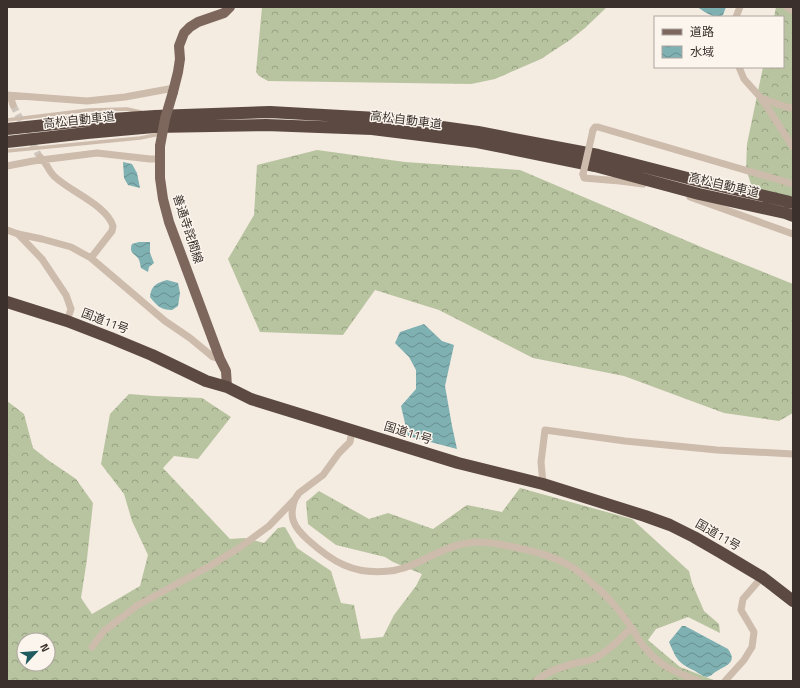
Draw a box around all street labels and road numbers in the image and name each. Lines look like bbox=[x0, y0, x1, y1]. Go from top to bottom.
street label: 高松自動車道 bbox=[42, 106, 116, 133]
street label: 高松自動車道 bbox=[369, 106, 443, 133]
street label: 高松自動車道 bbox=[687, 167, 761, 202]
street label: 善通寺詫間線 bbox=[168, 192, 209, 266]
street label: 国道11号 bbox=[79, 303, 132, 338]
street label: 国道11号 bbox=[382, 416, 435, 449]
street label: 国道11号 bbox=[692, 514, 744, 555]

